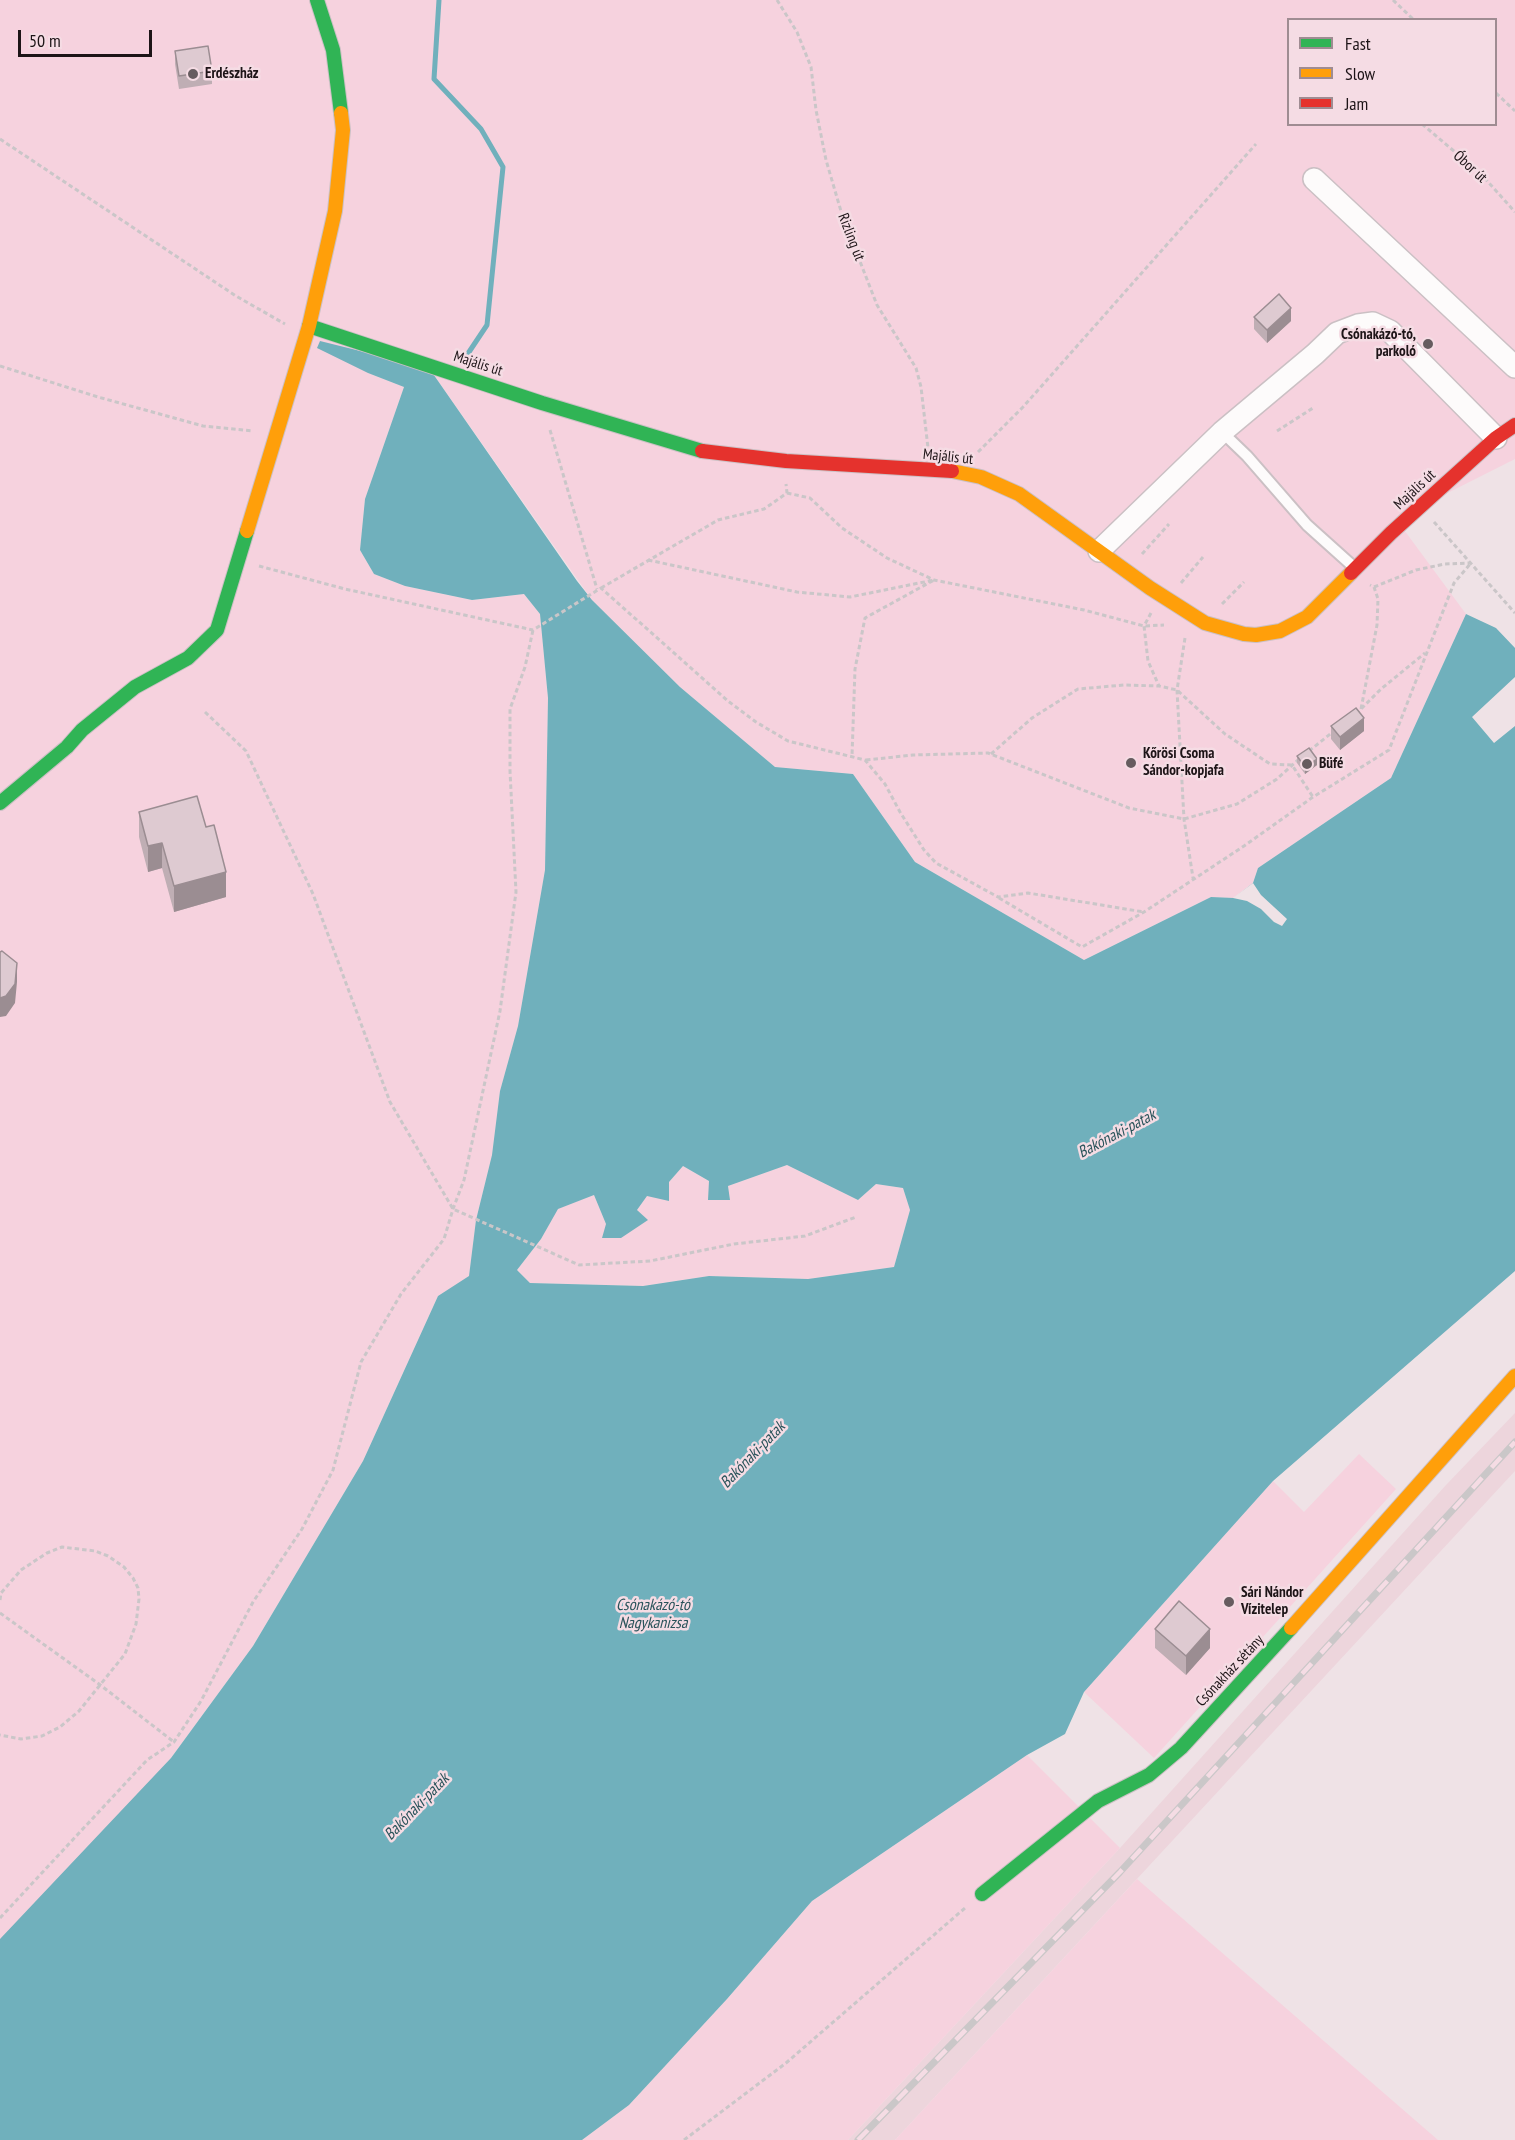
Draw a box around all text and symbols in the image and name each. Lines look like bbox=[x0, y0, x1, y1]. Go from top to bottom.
scale bar bbox=[21, 18, 154, 56]
legend bbox=[1287, 18, 1497, 126]
text: 50 m bbox=[29, 29, 61, 52]
text: Fast bbox=[1345, 32, 1371, 55]
text: Slow bbox=[1345, 62, 1375, 85]
place label: Erdészház bbox=[205, 65, 259, 83]
marker: Erdészház bbox=[186, 67, 200, 81]
text: Jam bbox=[1345, 92, 1368, 115]
street label: Óbor út bbox=[1449, 147, 1491, 187]
street label: Rizling út bbox=[834, 211, 868, 263]
place label: Csónakázó-tó, parkoló bbox=[1341, 326, 1416, 361]
marker: Csónakázó-tó, parkoló bbox=[1421, 337, 1435, 351]
street label: Majális út bbox=[451, 348, 505, 380]
street label: Majális út bbox=[922, 445, 974, 469]
street label: Majális út bbox=[1390, 466, 1440, 514]
place label: Kőrösi Csoma Sándor-kopjafa bbox=[1143, 745, 1224, 780]
place label: Büfé bbox=[1319, 755, 1343, 773]
marker: Kőrösi Csoma Sándor-kopjafa bbox=[1124, 756, 1138, 770]
marker: Büfé bbox=[1300, 757, 1314, 771]
water label: Bakónaki-patak bbox=[1075, 1106, 1159, 1162]
water label: Bakónaki-patak bbox=[717, 1418, 789, 1492]
place label: Sári Nándor Vízitelep bbox=[1241, 1584, 1303, 1619]
water label: Csónakázó-tó Nagykanizsa bbox=[616, 1595, 690, 1633]
marker: Sári Nándor Vízitelep bbox=[1222, 1595, 1236, 1609]
street label: Csónakház sétány bbox=[1192, 1631, 1268, 1711]
water label: Bakónaki-patak bbox=[381, 1770, 453, 1844]

